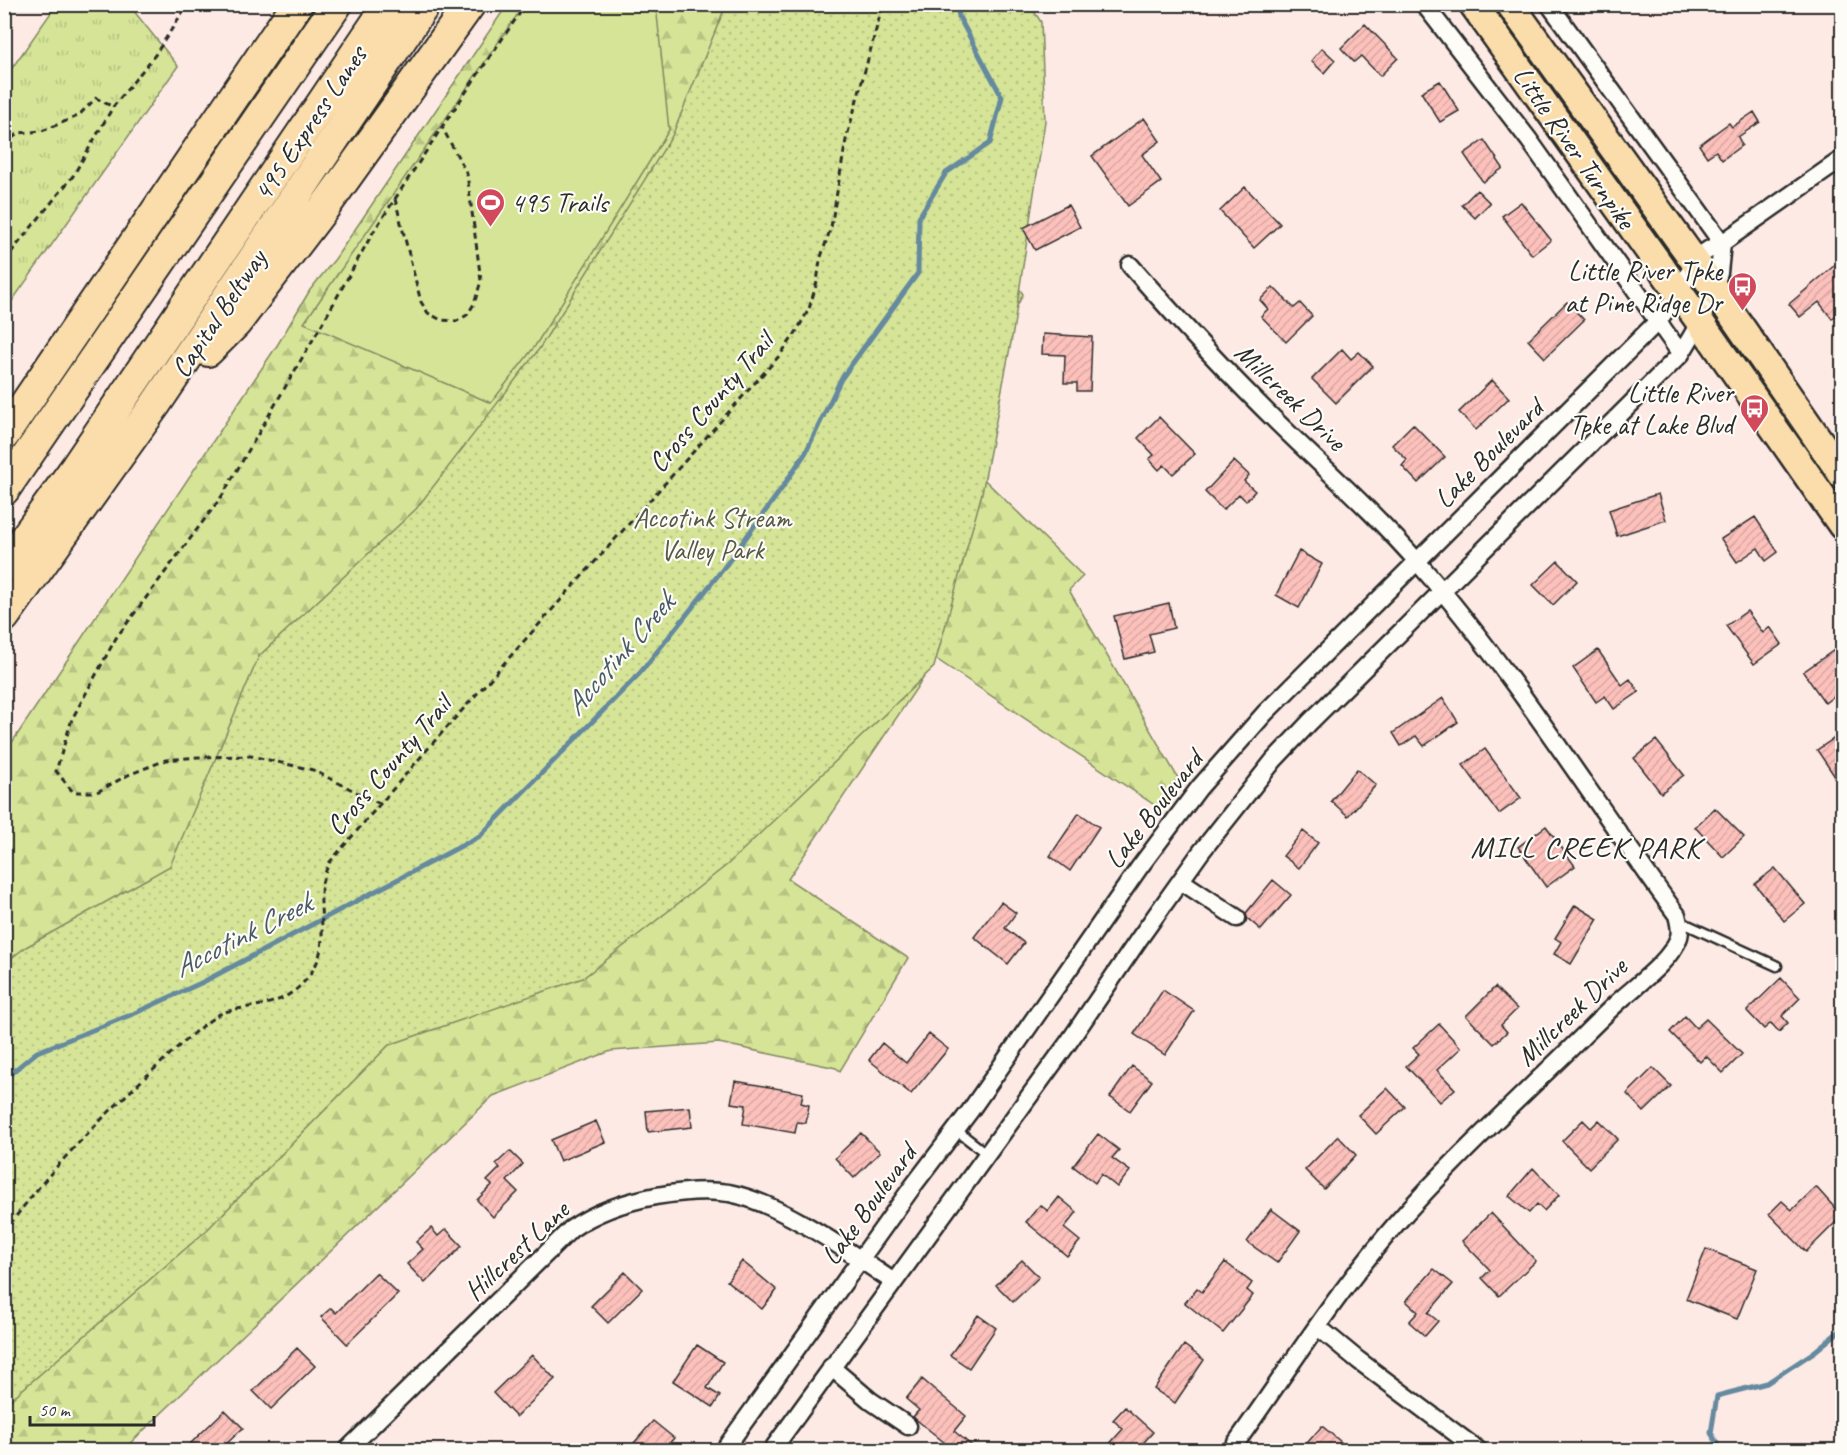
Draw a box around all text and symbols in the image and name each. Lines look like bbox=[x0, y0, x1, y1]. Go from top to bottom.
street label: 495 Express Lanes bbox=[245, 37, 375, 207]
street label: Little River Turnpike bbox=[1506, 59, 1645, 237]
place label: 495 Trails bbox=[511, 185, 610, 220]
sports icon: 495 Trails bbox=[474, 186, 506, 228]
street label: Capital Beltway bbox=[163, 241, 275, 384]
place label: Little River Tpke at Pine Ridge Dr bbox=[1565, 253, 1724, 320]
bus stop icon: Little River Tpke at Pine Ridge Dr bbox=[1727, 270, 1759, 312]
street label: Cross County Trail bbox=[640, 321, 784, 479]
street label: Millcreek Drive bbox=[1228, 335, 1355, 459]
place label: Little River Tpke at Lake Blvd bbox=[1569, 375, 1737, 442]
street label: Lake Boulevard bbox=[1426, 388, 1553, 515]
bus stop icon: Little River Tpke at Lake Blvd bbox=[1738, 392, 1770, 434]
park label: Accotink Stream Valley Park bbox=[633, 500, 793, 567]
water label: Accotink Creek bbox=[556, 581, 686, 723]
street label: Cross County Trail bbox=[318, 684, 462, 842]
street label: Lake Boulevard bbox=[1096, 740, 1213, 875]
district label: MILL CREEK PARK bbox=[1470, 828, 1706, 866]
water label: Accotink Creek bbox=[167, 882, 322, 986]
street label: Millcreek Drive bbox=[1508, 948, 1636, 1073]
street label: Lake Boulevard bbox=[813, 1134, 926, 1271]
street label: Hillcrest Lane bbox=[456, 1192, 578, 1308]
scale bar bbox=[30, 1389, 154, 1427]
text: 50 m bbox=[39, 1399, 72, 1421]

